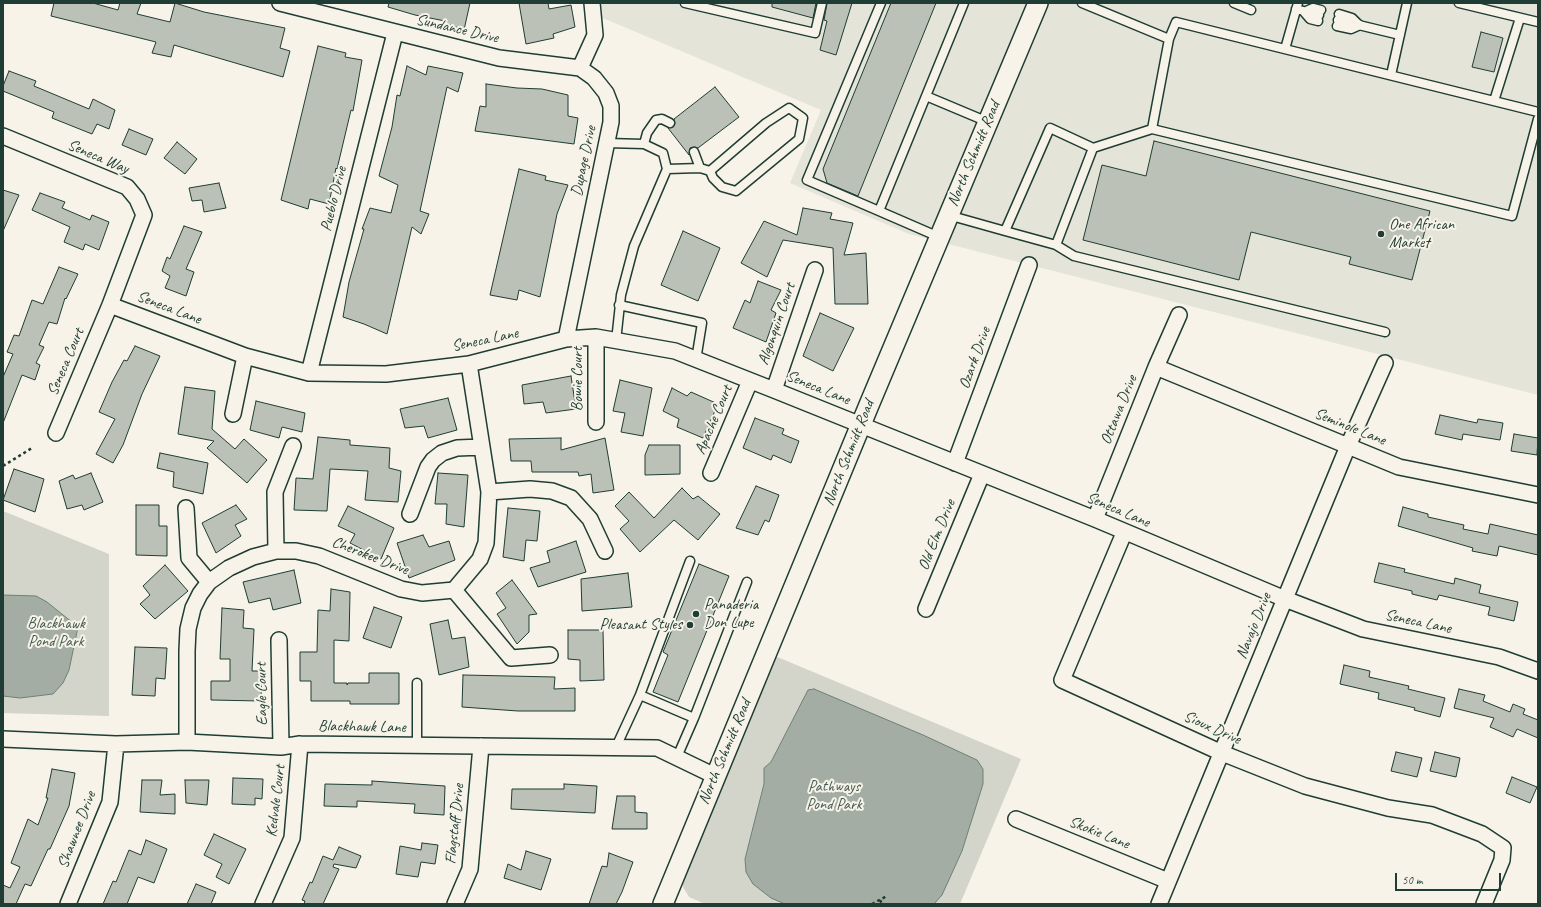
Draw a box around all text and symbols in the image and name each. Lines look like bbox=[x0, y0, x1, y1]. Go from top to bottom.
street label: Sundance Drive bbox=[414, 10, 500, 48]
street label: North Schmidt Road bbox=[943, 99, 1005, 209]
street label: Dupage Drive bbox=[567, 124, 601, 198]
street label: Seneca Way bbox=[64, 136, 132, 178]
street label: Pueblo Drive bbox=[317, 165, 351, 233]
place label: One African Market bbox=[1389, 215, 1454, 253]
marker: One African Market bbox=[1376, 229, 1386, 239]
street label: Algonquin Court bbox=[754, 280, 800, 368]
street label: Seneca Lane bbox=[134, 287, 204, 329]
street label: Seneca Lane bbox=[450, 324, 520, 356]
street label: Ozark Drive bbox=[955, 324, 995, 392]
street label: Seneca Court bbox=[43, 325, 89, 399]
street label: Bowie Court bbox=[568, 347, 588, 411]
street label: Seneca Lane bbox=[783, 366, 853, 410]
street label: Ottawa Drive bbox=[1096, 372, 1142, 448]
street label: Apache Court bbox=[691, 383, 737, 457]
street label: North Schmidt Road bbox=[819, 397, 879, 509]
street label: Seminole Lane bbox=[1311, 404, 1389, 450]
street label: Seneca Lane bbox=[1083, 488, 1153, 532]
street label: Old Elm Drive bbox=[914, 497, 960, 573]
street label: Cherokee Drive bbox=[329, 533, 411, 579]
street label: Navajo Drive bbox=[1232, 590, 1276, 662]
place label: Panaderia Don Lupe bbox=[704, 595, 758, 633]
street label: Seneca Lane bbox=[1383, 606, 1453, 638]
marker: Panaderia Don Lupe bbox=[691, 609, 701, 619]
park label: Blackhawk Pond Park bbox=[27, 614, 85, 652]
place label: Pleasant Styles bbox=[600, 615, 682, 635]
marker: Pleasant Styles bbox=[685, 620, 695, 630]
street label: Eagle Court bbox=[252, 662, 272, 726]
street label: North Schmidt Road bbox=[694, 697, 756, 807]
street label: Sioux Drive bbox=[1180, 707, 1244, 749]
street label: Blackhawk Lane bbox=[318, 717, 406, 737]
street label: Kedvale Court bbox=[262, 764, 290, 838]
park label: Pathways Pond Park bbox=[806, 777, 862, 815]
street label: Flagstaff Drive bbox=[441, 783, 469, 865]
street label: Shawnee Drive bbox=[54, 789, 100, 871]
street label: Skokie Lane bbox=[1066, 812, 1132, 854]
scale bar bbox=[1397, 865, 1503, 891]
text: 50 m bbox=[1402, 872, 1422, 888]

